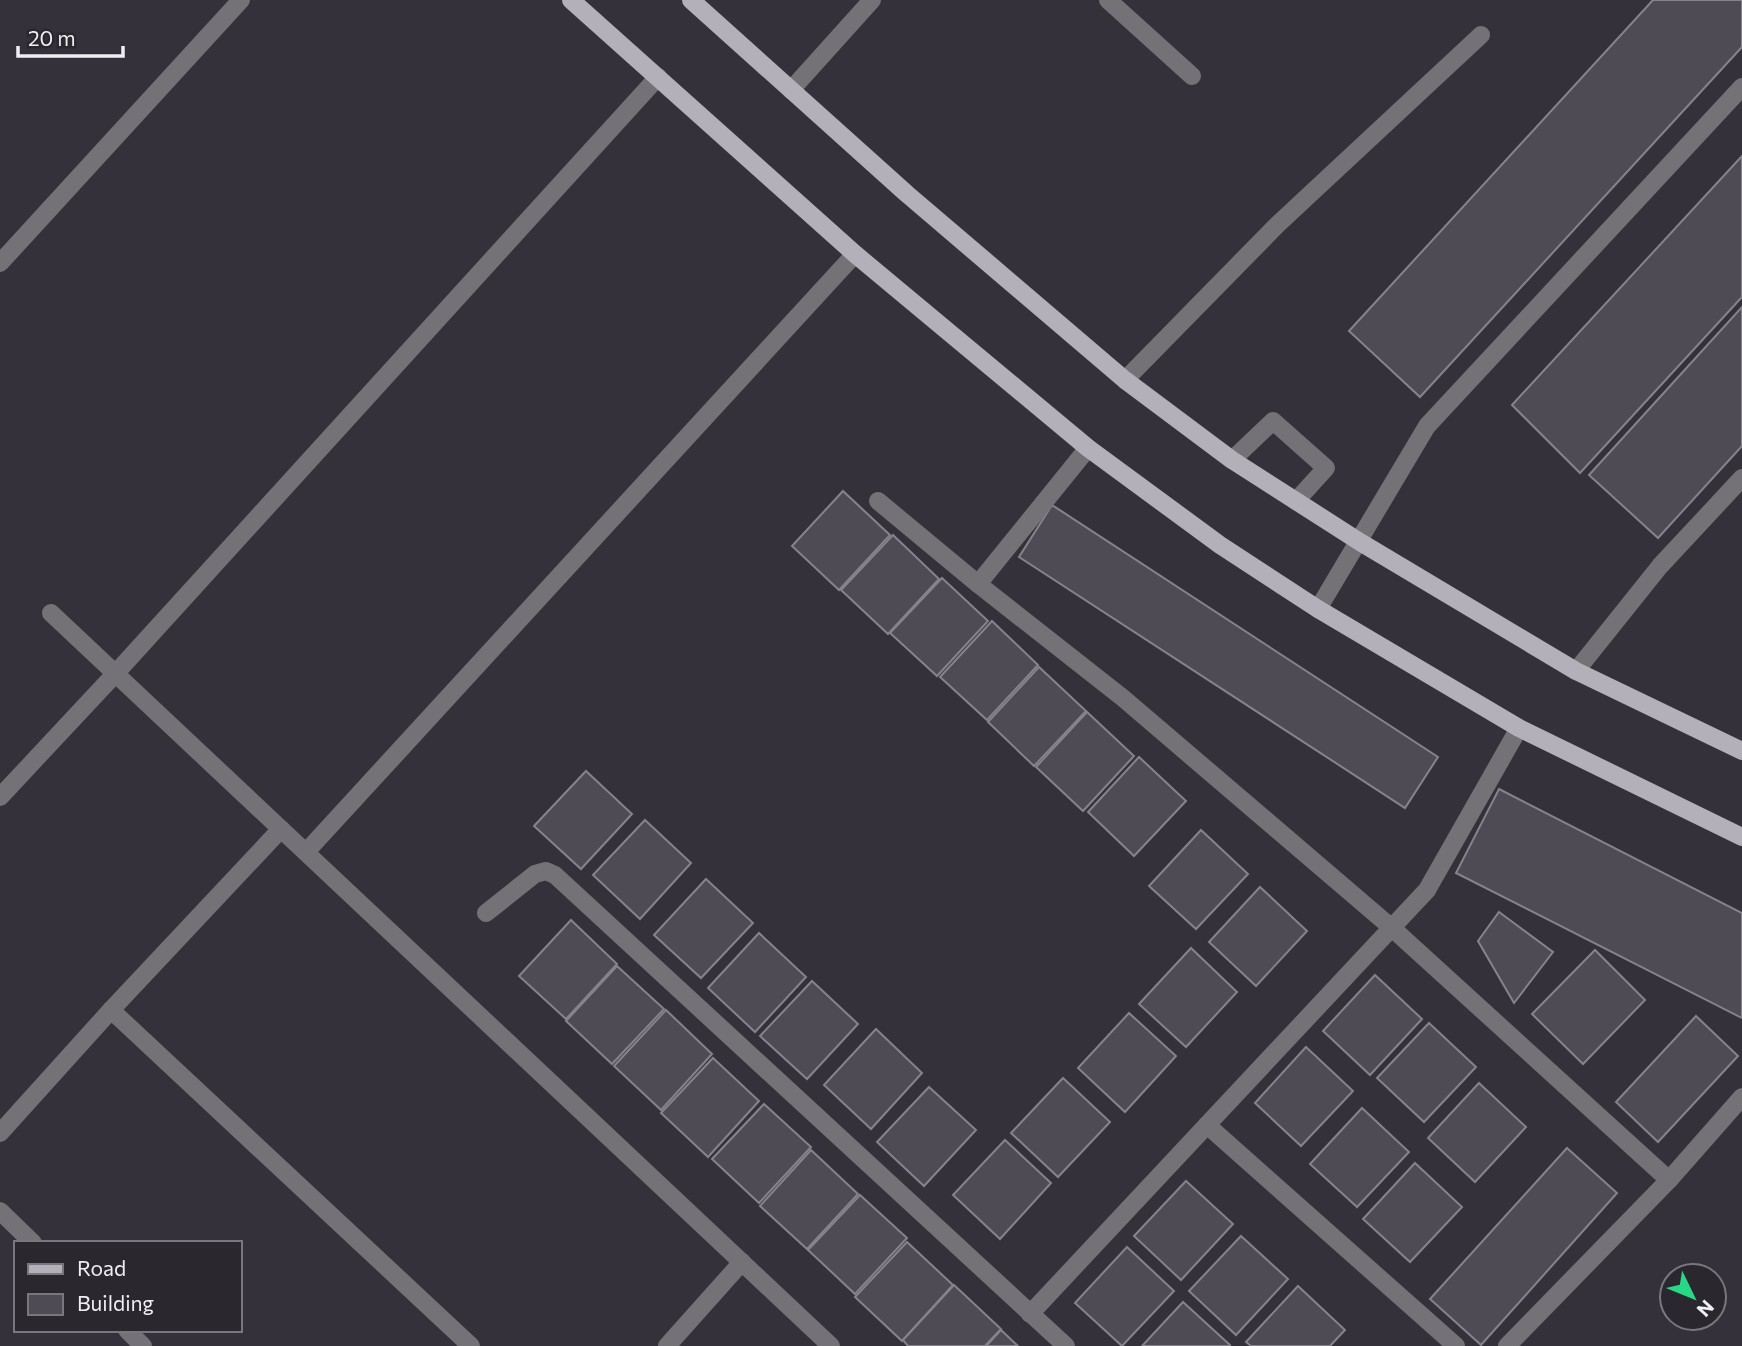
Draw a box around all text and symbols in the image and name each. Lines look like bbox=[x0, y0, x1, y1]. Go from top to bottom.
scale bar bbox=[18, 14, 122, 58]
text: 20 m bbox=[28, 25, 76, 50]
legend bbox=[14, 1241, 242, 1332]
text: Road bbox=[77, 1255, 126, 1280]
north arrow bbox=[1658, 1262, 1728, 1332]
text: Building bbox=[77, 1290, 154, 1315]
text: N bbox=[1693, 1296, 1719, 1322]

